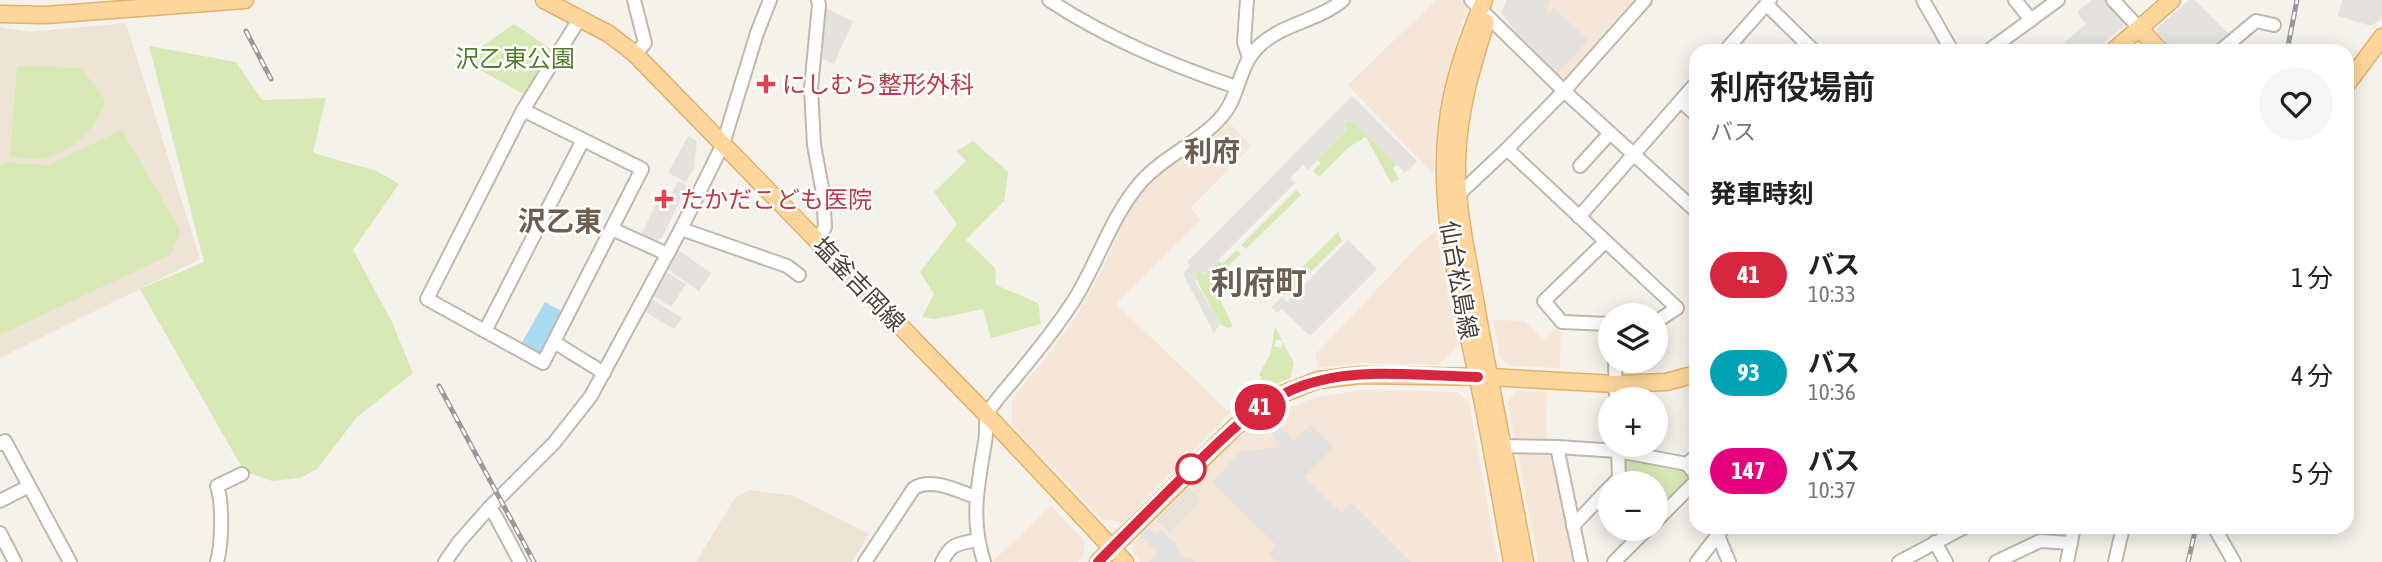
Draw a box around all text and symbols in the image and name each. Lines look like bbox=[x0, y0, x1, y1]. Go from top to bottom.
park label: 沢乙東公園 bbox=[455, 45, 575, 72]
button: heart bbox=[2259, 67, 2333, 141]
text: 利府役場前 bbox=[1710, 68, 1875, 106]
place label: にしむら整形外科 bbox=[782, 71, 974, 98]
marker: にしむら整形外科 bbox=[756, 74, 776, 94]
text: バス bbox=[1710, 119, 1756, 145]
district label: 利府 bbox=[1184, 135, 1240, 167]
text: 発車時刻 bbox=[1710, 179, 1814, 209]
place label: たかだこども医院 bbox=[680, 186, 872, 213]
marker: たかだこども医院 bbox=[654, 189, 674, 209]
district label: 沢乙東 bbox=[518, 205, 602, 237]
street label: 仙台松島線 bbox=[1435, 219, 1483, 341]
street label: 塩釜吉岡線 bbox=[808, 231, 910, 337]
text: バス bbox=[1808, 250, 1860, 280]
text: 41 bbox=[1737, 261, 1760, 288]
text: 1 分 bbox=[2291, 263, 2333, 293]
district label: 利府町 bbox=[1211, 264, 1307, 301]
text: 10:33 bbox=[1808, 281, 1856, 307]
map controls bbox=[1598, 303, 1668, 541]
button: layers bbox=[1598, 303, 1668, 373]
text: バス bbox=[1808, 348, 1860, 378]
text: 93 bbox=[1737, 359, 1760, 386]
text: 4 分 bbox=[2291, 361, 2333, 391]
text: 10:36 bbox=[1808, 379, 1856, 405]
line badge: 41 bbox=[1228, 384, 1292, 430]
button: + bbox=[1598, 387, 1668, 457]
text: 41 bbox=[1249, 393, 1271, 420]
text: バス bbox=[1808, 446, 1860, 476]
unlabelled marker bbox=[1176, 454, 1206, 484]
text: 147 bbox=[1732, 457, 1765, 484]
text: 5 分 bbox=[2291, 459, 2333, 489]
button: − bbox=[1598, 471, 1668, 541]
text: 10:37 bbox=[1808, 477, 1856, 503]

